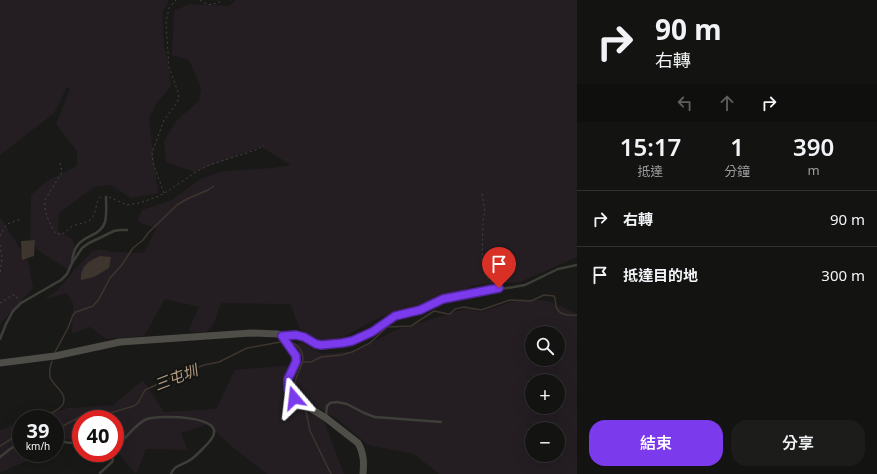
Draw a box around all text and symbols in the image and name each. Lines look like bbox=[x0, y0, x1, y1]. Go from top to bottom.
text: 90 m bbox=[655, 10, 722, 48]
icon: right bbox=[589, 16, 641, 68]
text: 右轉 bbox=[655, 48, 691, 72]
icon: left bbox=[674, 92, 696, 114]
icon: ahead bbox=[716, 92, 738, 114]
icon: right bbox=[758, 92, 780, 114]
text: 15:17 bbox=[620, 130, 681, 163]
text: 1 bbox=[730, 130, 744, 163]
text: 390 bbox=[793, 130, 834, 163]
text: m bbox=[808, 161, 820, 179]
text: 抵達 bbox=[638, 162, 664, 180]
text: 分鐘 bbox=[724, 162, 750, 180]
icon: right bbox=[589, 208, 611, 230]
text: 右轉 bbox=[623, 209, 653, 229]
text: 90 m bbox=[830, 209, 865, 229]
pin bbox=[482, 247, 516, 288]
icon: arrive bbox=[488, 253, 510, 275]
icon: arrive bbox=[589, 264, 611, 286]
text: 抵達目的地 bbox=[623, 265, 698, 285]
text: 300 m bbox=[821, 265, 865, 285]
map controls bbox=[525, 326, 565, 462]
button: search bbox=[525, 326, 565, 366]
water label: 三屯圳 bbox=[151, 359, 202, 394]
button: + bbox=[525, 374, 565, 414]
position arrow bbox=[273, 377, 315, 419]
speed limit sign: 40 bbox=[72, 410, 124, 462]
text: 39 bbox=[27, 417, 49, 444]
button: 結束 bbox=[589, 420, 723, 466]
button: 分享 bbox=[731, 420, 865, 466]
button: − bbox=[525, 422, 565, 462]
text: km/h bbox=[26, 439, 50, 453]

